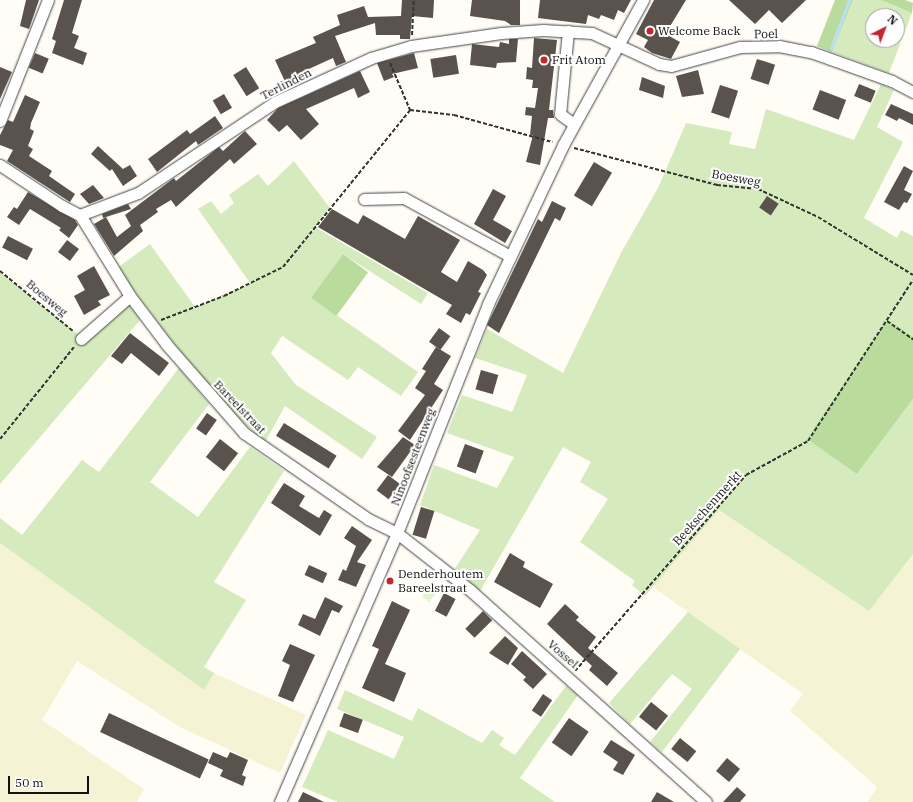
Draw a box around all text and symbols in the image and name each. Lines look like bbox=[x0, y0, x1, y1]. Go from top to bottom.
north arrow bbox=[865, 8, 905, 48]
text: N bbox=[884, 12, 900, 28]
place label: Welcome Back bbox=[658, 24, 740, 38]
marker: Welcome Back bbox=[645, 26, 655, 36]
street label: Poel bbox=[754, 27, 778, 41]
place label: Frit Atom bbox=[552, 53, 606, 67]
marker: Frit Atom bbox=[539, 55, 549, 65]
street label: Terlinden bbox=[258, 65, 314, 103]
street label: Boesweg bbox=[710, 167, 762, 189]
street label: Boesweg bbox=[23, 277, 71, 319]
street label: Bareelstraat bbox=[211, 377, 269, 437]
street label: Ninoofsesteenweg bbox=[388, 406, 438, 508]
street label: Beekschenmerkt bbox=[670, 468, 744, 548]
place label: Denderhoutem Bareelstraat bbox=[398, 567, 483, 595]
marker: Denderhoutem Bareelstraat bbox=[385, 576, 395, 586]
street label: Vossel bbox=[545, 637, 581, 671]
scale bar bbox=[10, 768, 91, 794]
text: 50 m bbox=[15, 775, 44, 790]

